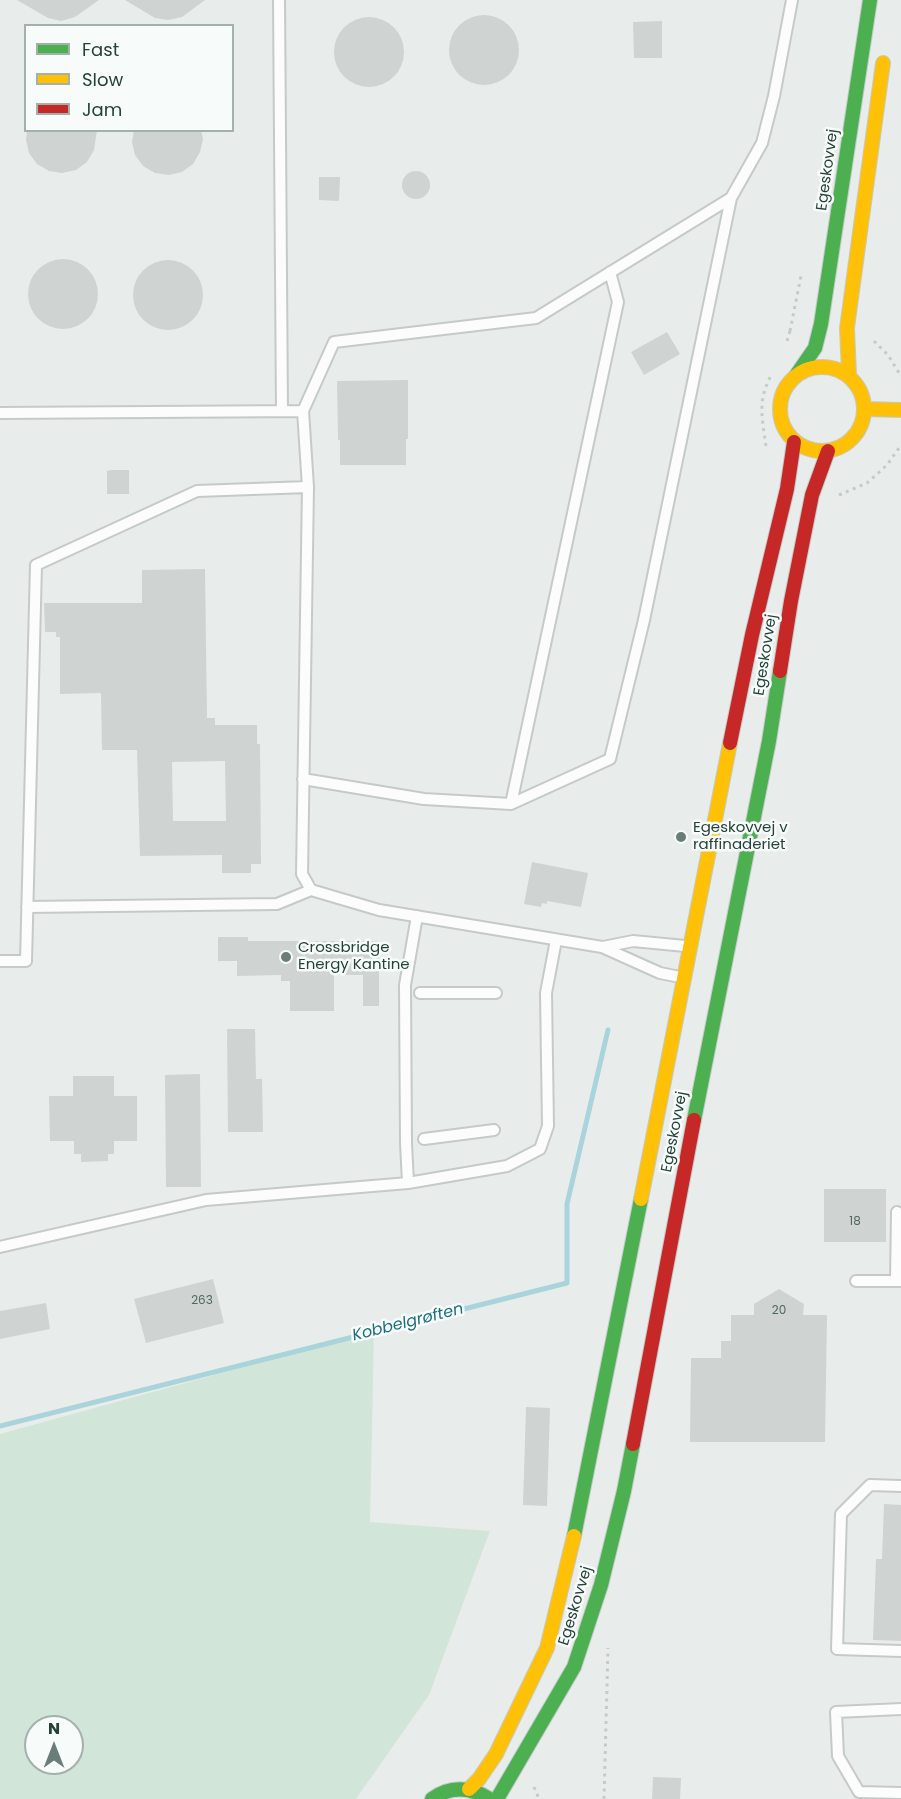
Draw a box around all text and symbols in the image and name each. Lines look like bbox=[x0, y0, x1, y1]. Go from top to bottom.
legend bbox=[24, 24, 234, 132]
text: Fast bbox=[82, 37, 119, 62]
text: Slow bbox=[82, 67, 123, 92]
text: Jam bbox=[82, 97, 122, 122]
street label: Egeskovvej bbox=[813, 128, 843, 212]
street label: Egeskovvej bbox=[751, 613, 781, 697]
place label: Egeskovvej v raffinaderiet bbox=[693, 819, 788, 854]
marker: Egeskovvej v raffinaderiet bbox=[674, 830, 688, 844]
place label: Crossbridge Energy Kantine bbox=[298, 939, 410, 974]
marker: Crossbridge Energy Kantine bbox=[279, 950, 293, 964]
street label: Egeskovvej bbox=[658, 1090, 692, 1174]
house number: 18 bbox=[849, 1215, 861, 1229]
house number: 263 bbox=[191, 1294, 213, 1308]
water label: Kobbelgrøften bbox=[351, 1300, 465, 1346]
house number: 20 bbox=[772, 1304, 786, 1318]
street label: Egeskovvej bbox=[555, 1564, 597, 1648]
north arrow bbox=[24, 1715, 84, 1775]
text: N bbox=[48, 1717, 60, 1740]

